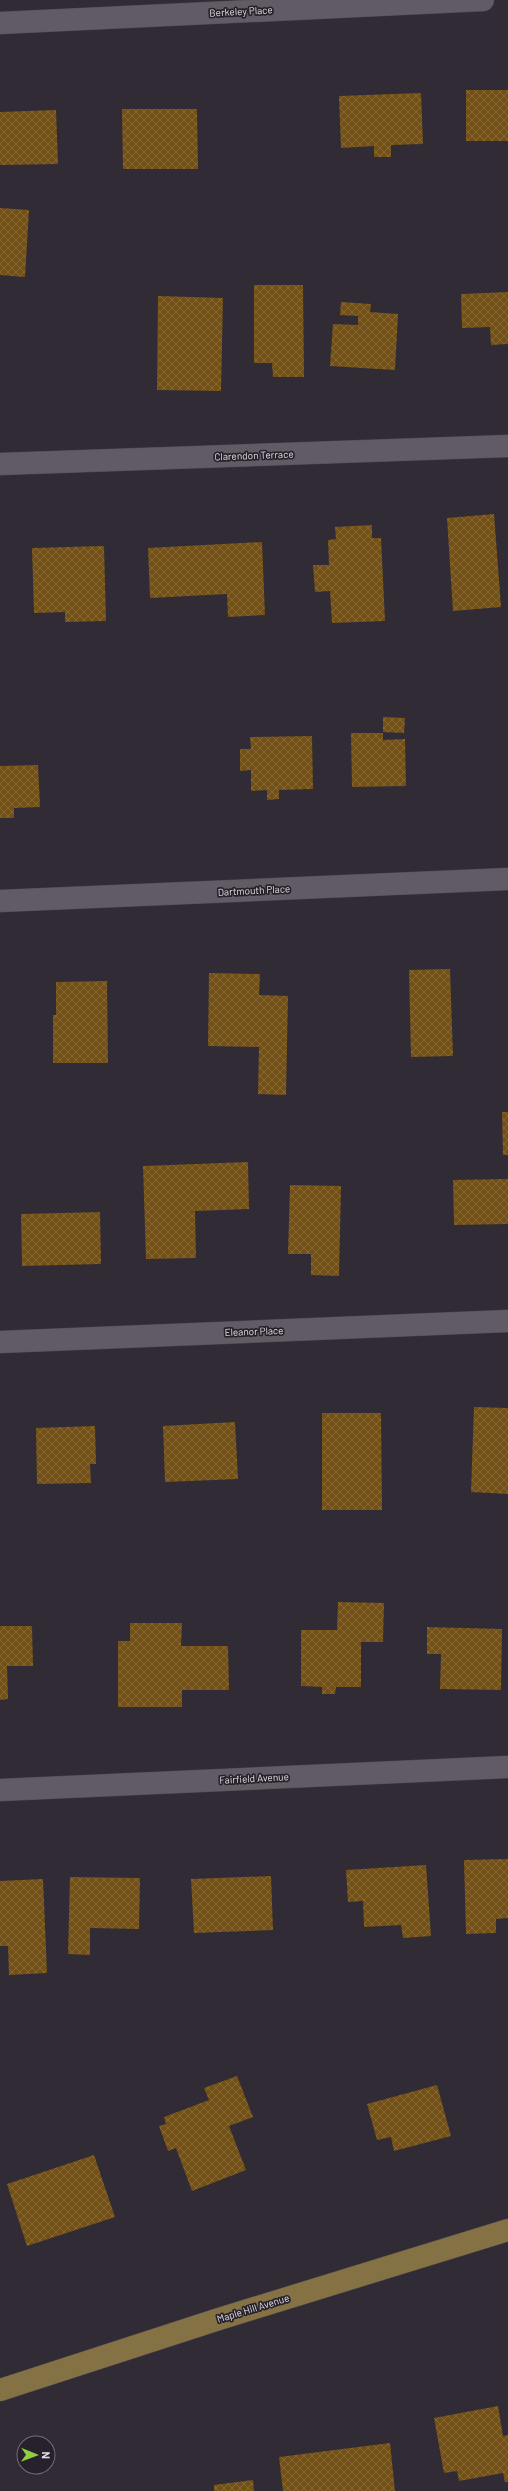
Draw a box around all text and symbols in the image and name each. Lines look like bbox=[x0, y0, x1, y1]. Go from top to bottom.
street label: Berkeley Place bbox=[209, 3, 273, 19]
street label: Clarendon Terrace bbox=[214, 448, 294, 462]
street label: Dartmouth Place bbox=[217, 882, 291, 898]
street label: Eleanor Place bbox=[224, 1324, 284, 1338]
street label: Fairfield Avenue bbox=[219, 1770, 289, 1786]
street label: Maple Hill Avenue bbox=[215, 2291, 291, 2325]
north arrow bbox=[16, 2435, 56, 2475]
text: N bbox=[40, 2451, 53, 2459]

